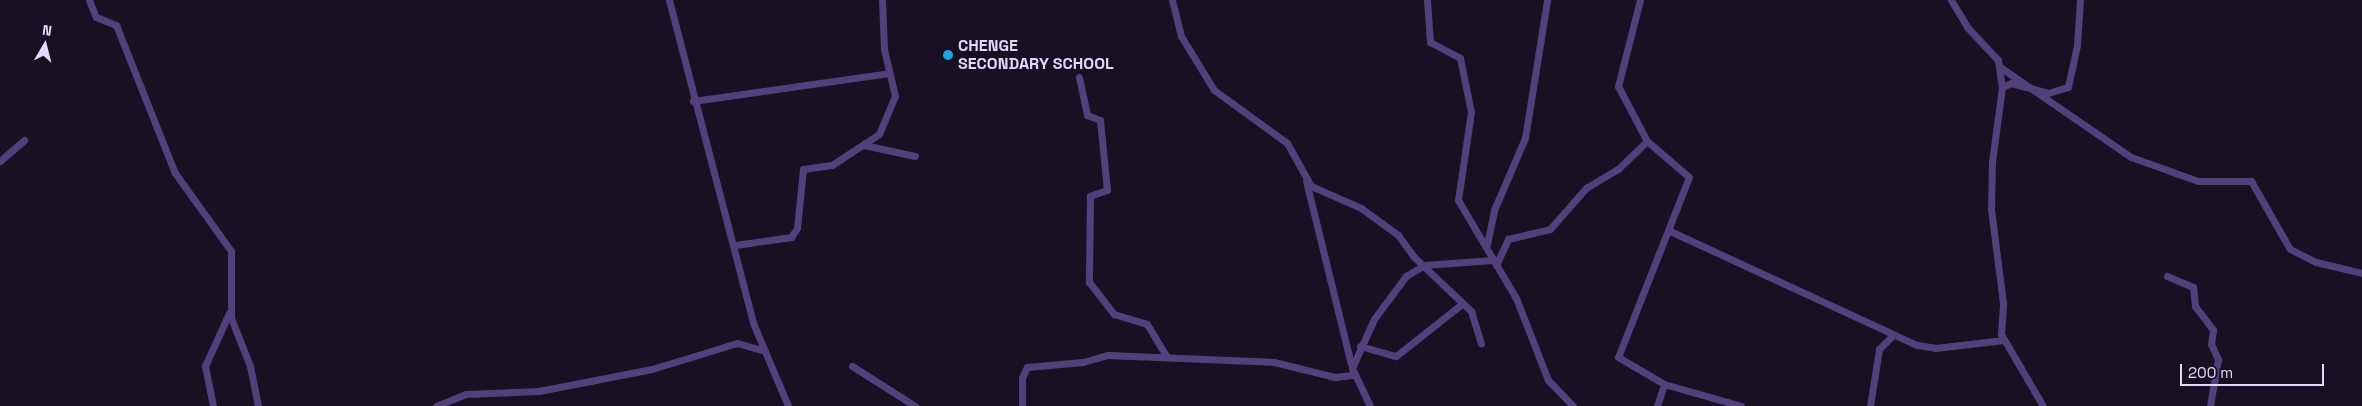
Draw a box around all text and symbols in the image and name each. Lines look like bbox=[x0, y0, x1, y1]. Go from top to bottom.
north arrow bbox=[20, 20, 70, 70]
text: N bbox=[41, 21, 53, 40]
place label: CHENGE SECONDARY SCHOOL bbox=[958, 36, 1114, 74]
marker: CHENGE SECONDARY SCHOOL bbox=[942, 49, 954, 61]
scale bar bbox=[2182, 354, 2326, 386]
text: 200 m bbox=[2188, 363, 2233, 382]

